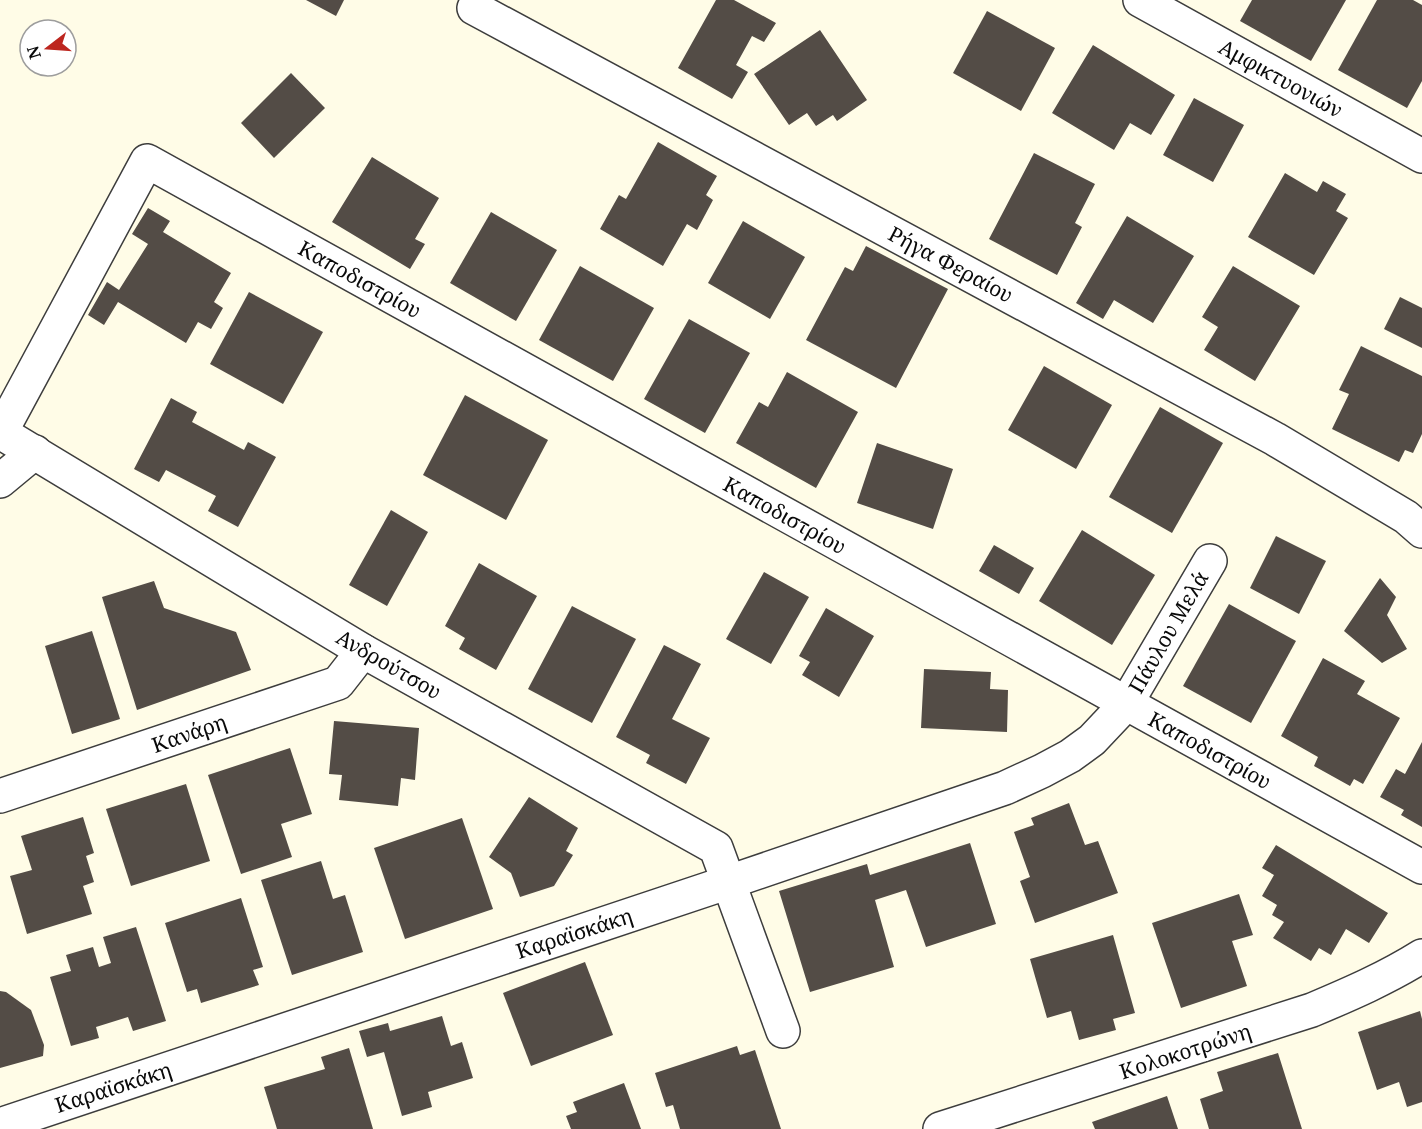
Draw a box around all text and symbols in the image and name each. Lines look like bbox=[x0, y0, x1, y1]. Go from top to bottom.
north arrow bbox=[18, 18, 78, 78]
street label: Αμφικτυονιών bbox=[1214, 32, 1348, 124]
text: N bbox=[21, 43, 46, 62]
street label: Ρήγα Φεραίου bbox=[884, 219, 1018, 309]
street label: Καποδιστρίου bbox=[294, 234, 426, 324]
street label: Καποδιστρίου bbox=[719, 470, 851, 560]
street label: Πάυλου Μελά bbox=[1122, 565, 1215, 698]
street label: Ανδρούτσου bbox=[331, 623, 447, 705]
street label: Καποδιστρίου bbox=[1144, 705, 1276, 795]
street label: Κανάρη bbox=[148, 707, 230, 759]
street label: Καραϊσκάκη bbox=[512, 901, 636, 965]
street label: Κολοκοτρώνη bbox=[1116, 1017, 1254, 1085]
street label: Καραϊσκάκη bbox=[51, 1055, 175, 1119]

